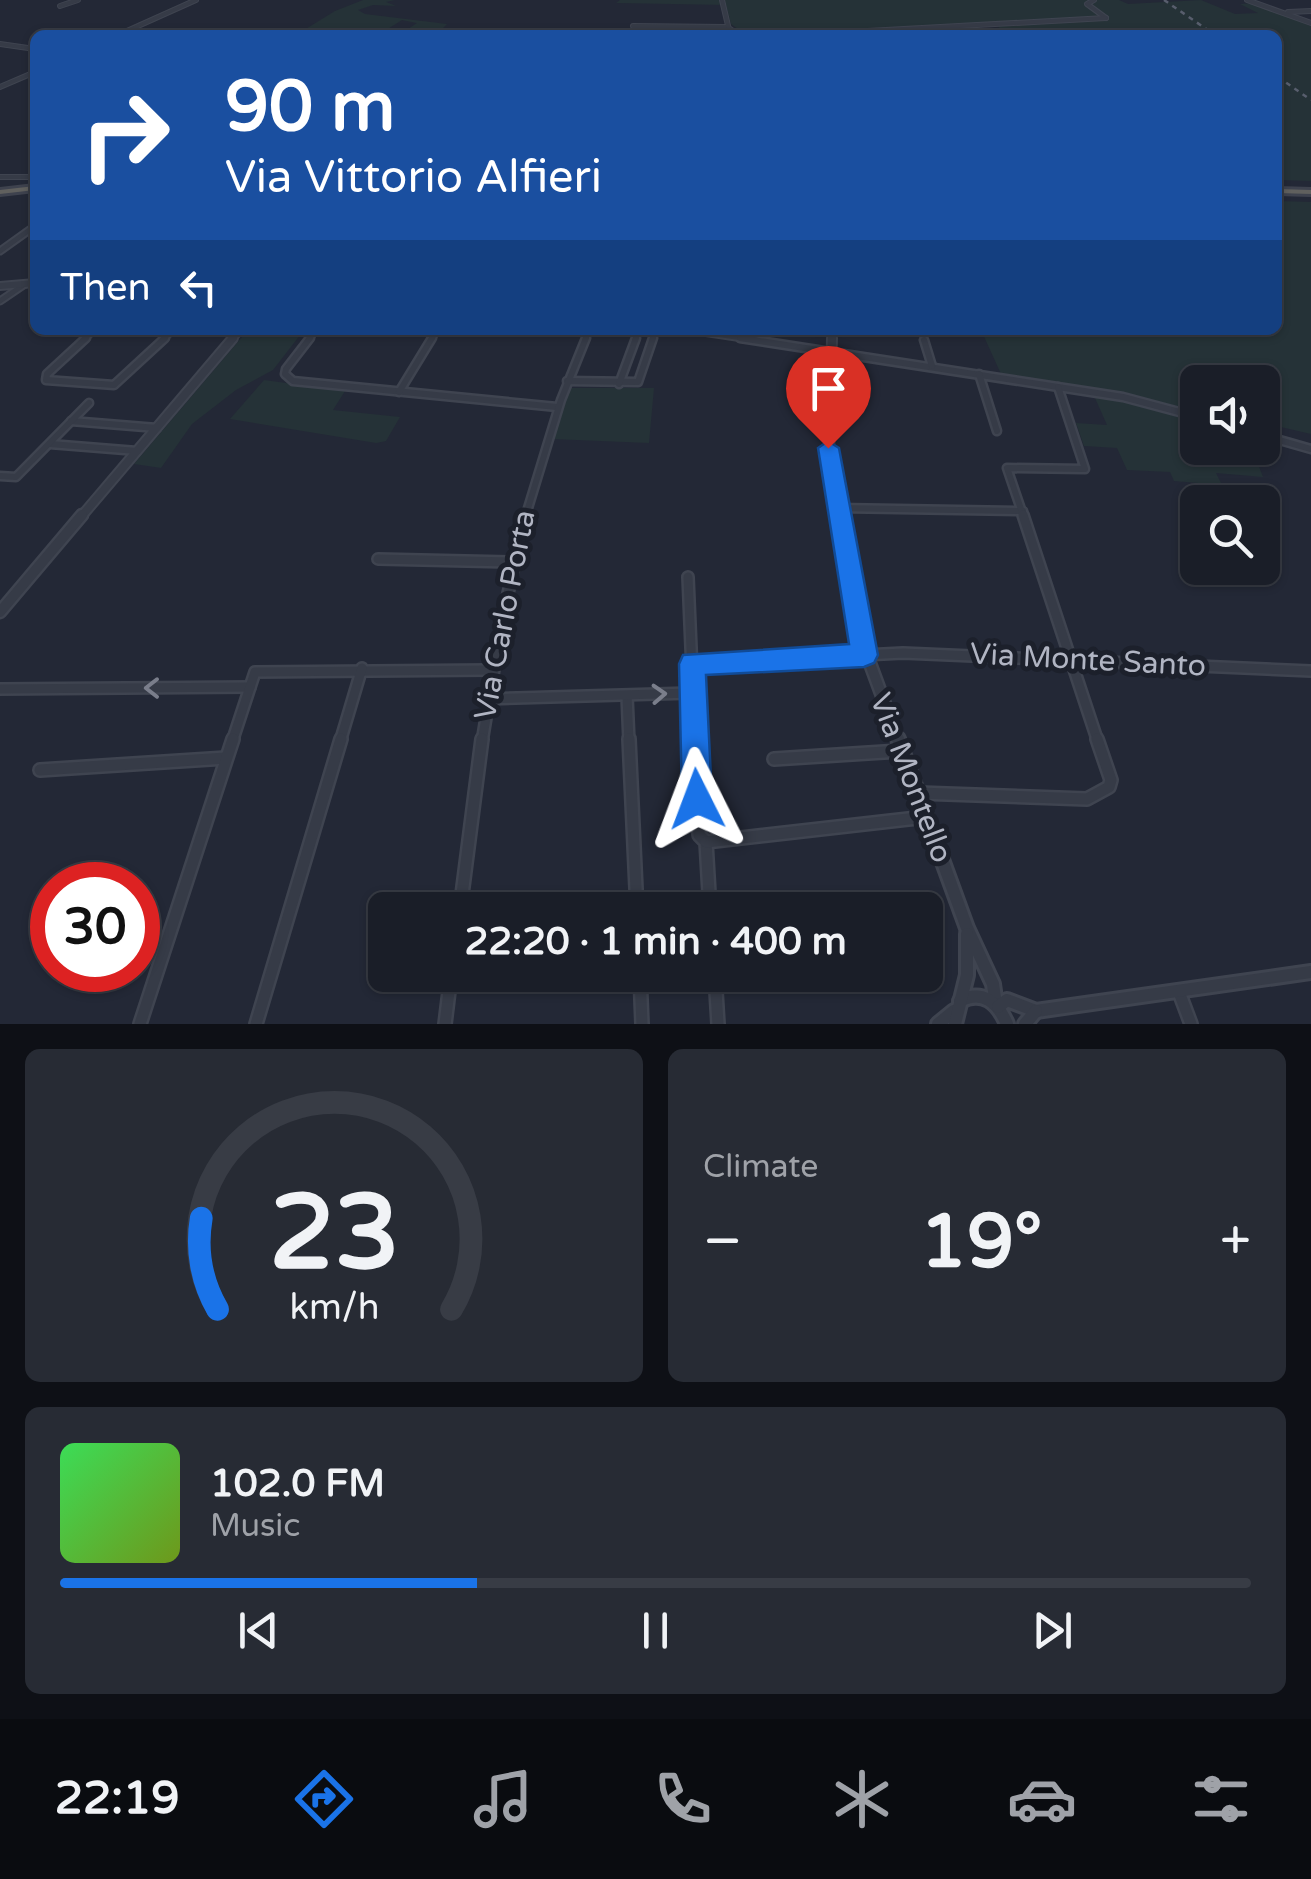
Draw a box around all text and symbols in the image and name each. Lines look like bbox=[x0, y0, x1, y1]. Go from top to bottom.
text: 90 m bbox=[225, 66, 395, 150]
icon: right bbox=[60, 70, 190, 200]
text: Via Vittorio Alfieri bbox=[225, 151, 602, 205]
icon: left bbox=[171, 260, 226, 315]
text: Then bbox=[60, 265, 151, 311]
pin bbox=[786, 346, 871, 449]
icon: arrive bbox=[801, 361, 856, 416]
map controls bbox=[1180, 365, 1280, 585]
button: sound bbox=[1180, 365, 1280, 465]
button: search bbox=[1180, 485, 1280, 585]
street label: Via Carlo Porta bbox=[467, 507, 543, 723]
street label: Via Monte Santo bbox=[969, 635, 1207, 685]
one-way arrow bbox=[144, 677, 160, 699]
one-way arrow bbox=[652, 684, 668, 705]
street label: Via Montello bbox=[862, 688, 960, 868]
position arrow bbox=[645, 747, 749, 851]
speed limit sign: 30 bbox=[30, 862, 160, 992]
text: 22:20 · 1 min · 400 m bbox=[464, 919, 847, 965]
text: Climate bbox=[703, 1148, 818, 1186]
text: 23 bbox=[269, 1172, 399, 1297]
text: 19° bbox=[920, 1197, 1042, 1287]
text: − bbox=[703, 1209, 742, 1275]
text: + bbox=[1220, 1209, 1251, 1275]
text: km/h bbox=[289, 1286, 379, 1329]
text: 102.0 FM bbox=[210, 1461, 385, 1507]
text: Music bbox=[210, 1507, 300, 1545]
icon: previous bbox=[231, 1603, 286, 1658]
icon: pause bbox=[628, 1603, 683, 1658]
icon: next bbox=[1025, 1603, 1080, 1658]
icon: directions bbox=[289, 1764, 359, 1834]
icon: music bbox=[468, 1764, 538, 1834]
icon: phone bbox=[648, 1764, 718, 1834]
icon: climate bbox=[827, 1764, 897, 1834]
icon: car bbox=[1007, 1764, 1077, 1834]
icon: filters bbox=[1186, 1764, 1256, 1834]
text: 22:19 bbox=[55, 1772, 179, 1826]

